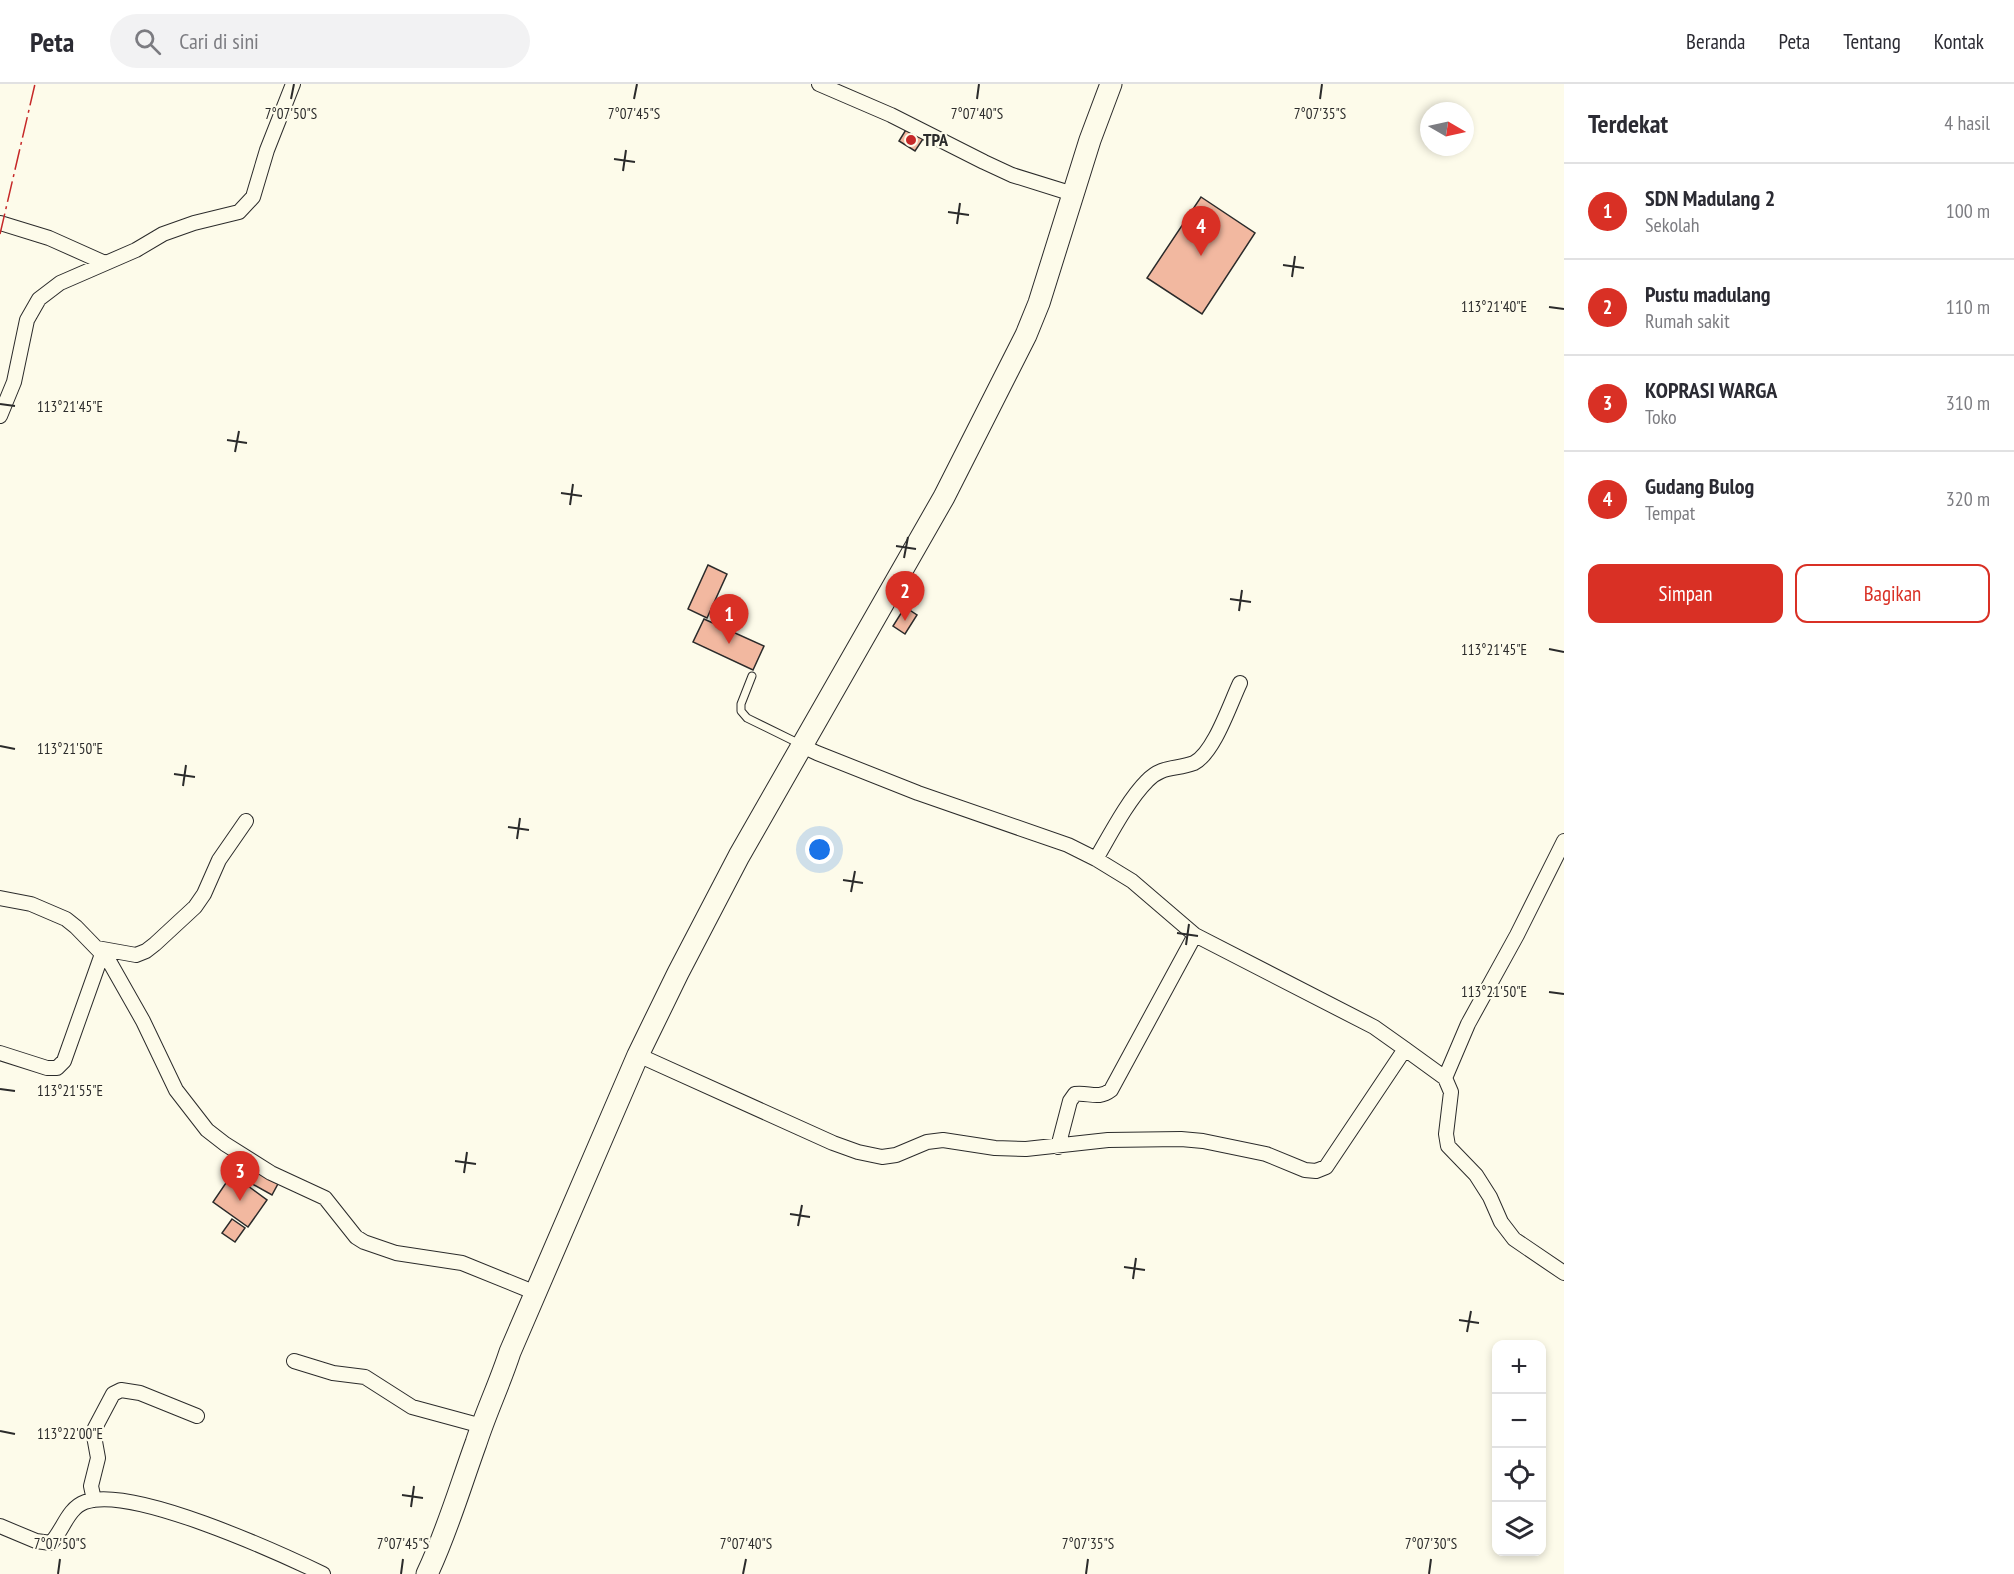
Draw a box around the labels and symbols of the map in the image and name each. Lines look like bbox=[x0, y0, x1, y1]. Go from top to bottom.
north arrow bbox=[1420, 102, 1474, 156]
text: 7°07'50"S bbox=[265, 104, 317, 123]
text: 7°07'45"S bbox=[608, 104, 660, 123]
text: 7°07'40"S bbox=[951, 104, 1003, 123]
text: 7°07'35"S bbox=[1294, 104, 1346, 123]
place label: TPA bbox=[923, 128, 949, 151]
marker: TPA bbox=[904, 133, 918, 147]
pin: 4 bbox=[1182, 206, 1220, 256]
text: 113°21'40"E bbox=[1461, 297, 1527, 316]
text: 113°21'45"E bbox=[37, 397, 103, 416]
pin: 2 bbox=[886, 572, 924, 621]
pin: 1 bbox=[710, 594, 748, 644]
text: 113°21'45"E bbox=[1461, 640, 1527, 659]
text: 113°21'50"E bbox=[37, 739, 103, 758]
your location bbox=[805, 835, 834, 864]
text: 113°21'50"E bbox=[1461, 982, 1527, 1001]
text: 113°21'55"E bbox=[37, 1081, 103, 1100]
pin: 3 bbox=[220, 1152, 260, 1201]
text: 113°22'00"E bbox=[37, 1424, 103, 1443]
text: 7°07'50"S bbox=[34, 1534, 86, 1553]
text: 7°07'45"S bbox=[377, 1534, 429, 1553]
text: 7°07'40"S bbox=[720, 1534, 772, 1553]
text: 7°07'35"S bbox=[1062, 1534, 1114, 1553]
text: 7°07'30"S bbox=[1405, 1534, 1457, 1553]

